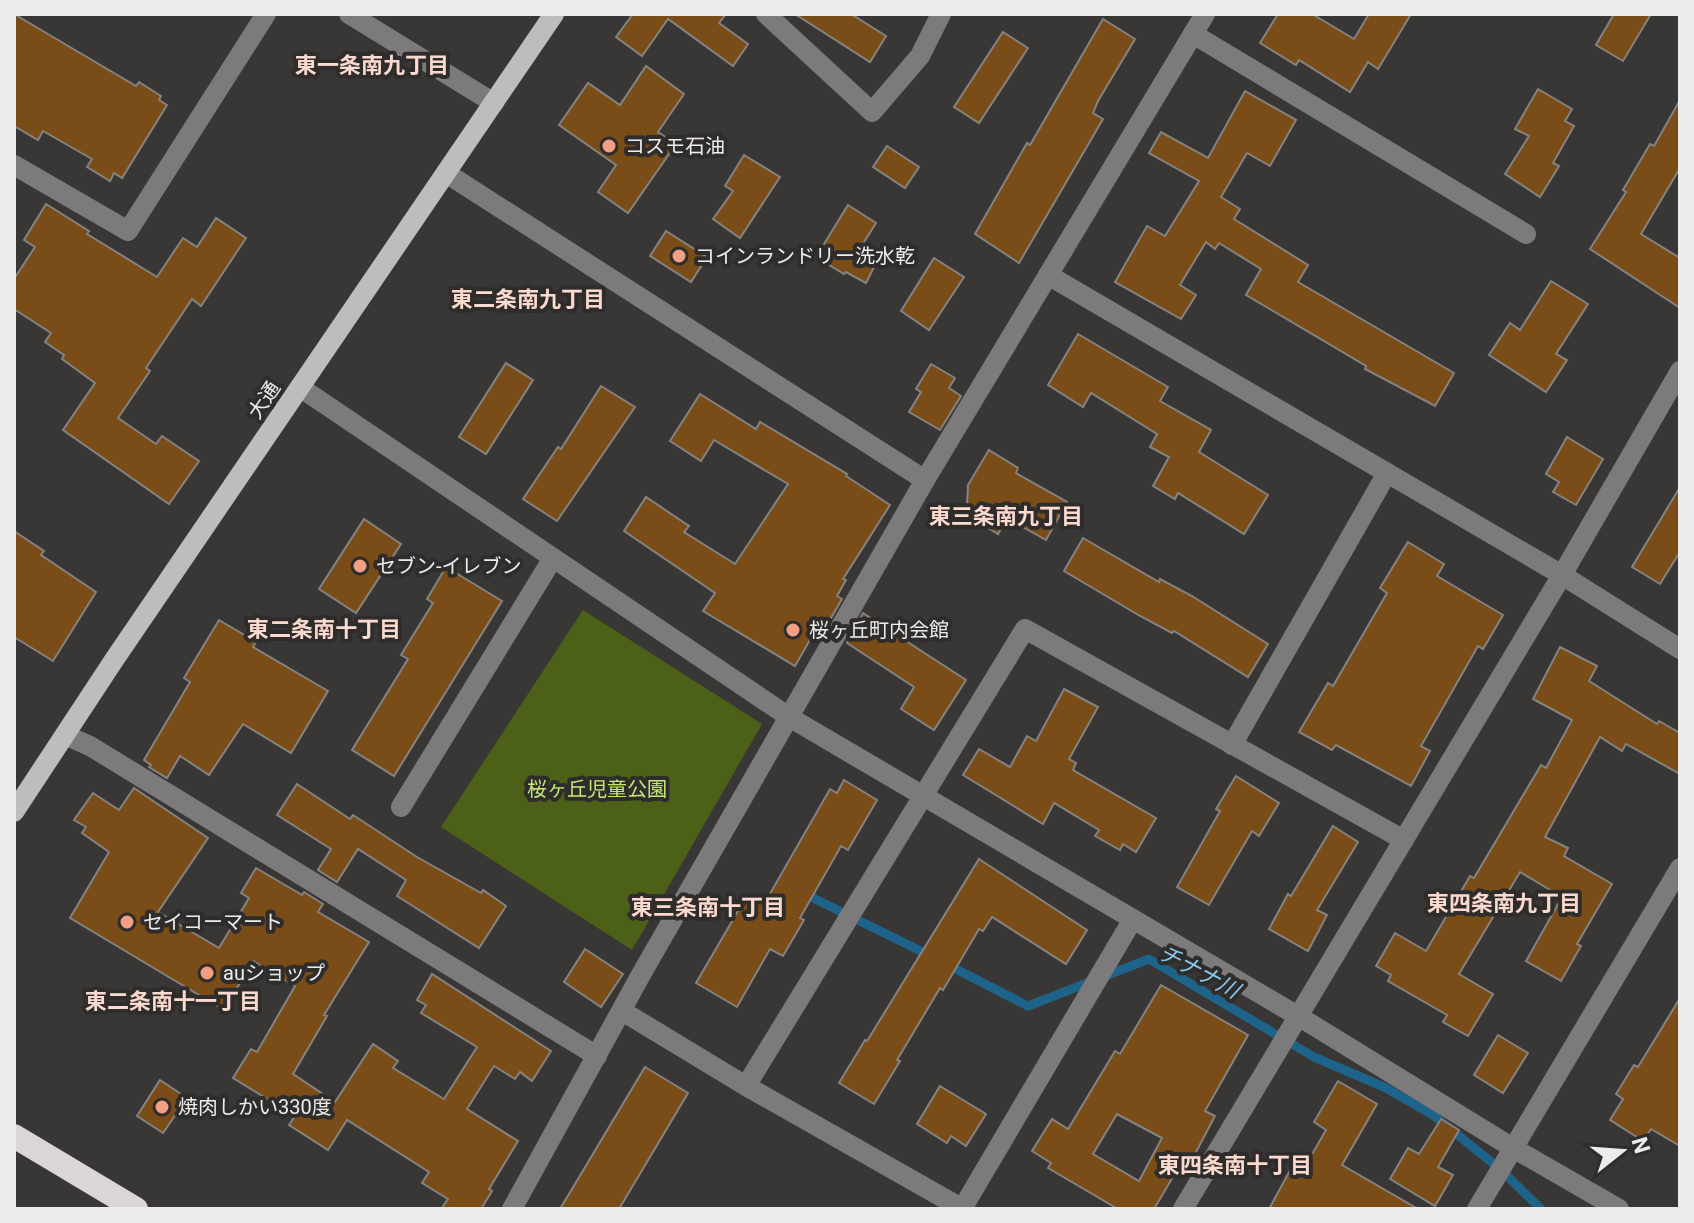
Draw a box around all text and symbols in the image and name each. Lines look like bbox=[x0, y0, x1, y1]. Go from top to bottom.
district label: 東一条南九丁目 bbox=[295, 53, 449, 78]
place label: コスモ石油 bbox=[625, 134, 725, 158]
marker: コスモ石油 bbox=[600, 137, 618, 155]
place label: コインランドリー洗水乾 bbox=[695, 244, 915, 268]
marker: コインランドリー洗水乾 bbox=[670, 247, 688, 265]
district label: 東二条南九丁目 bbox=[451, 287, 605, 312]
street label: 大通 bbox=[243, 377, 285, 423]
district label: 東三条南九丁目 bbox=[929, 504, 1083, 529]
place label: セブン-イレブン bbox=[376, 554, 522, 578]
marker: セブン-イレブン bbox=[351, 557, 369, 575]
district label: 東二条南十丁目 bbox=[247, 617, 401, 642]
place label: 桜ヶ丘町内会館 bbox=[809, 618, 949, 642]
marker: 桜ヶ丘町内会館 bbox=[784, 621, 802, 639]
park label: 桜ヶ丘児童公園 bbox=[527, 777, 667, 801]
district label: 東四条南九丁目 bbox=[1427, 891, 1581, 916]
district label: 東三条南十丁目 bbox=[631, 895, 785, 920]
place label: セイコーマート bbox=[143, 910, 283, 934]
marker: セイコーマート bbox=[118, 913, 136, 931]
water label: チナナ川 bbox=[1154, 940, 1245, 1004]
place label: auショップ bbox=[223, 961, 325, 985]
marker: auショップ bbox=[198, 964, 216, 982]
district label: 東二条南十一丁目 bbox=[85, 989, 261, 1014]
place label: 焼肉しかい330度 bbox=[178, 1095, 332, 1119]
marker: 焼肉しかい330度 bbox=[153, 1098, 171, 1116]
north arrow bbox=[1582, 1111, 1662, 1191]
text: N bbox=[1626, 1134, 1655, 1156]
district label: 東四条南十丁目 bbox=[1158, 1153, 1312, 1178]

